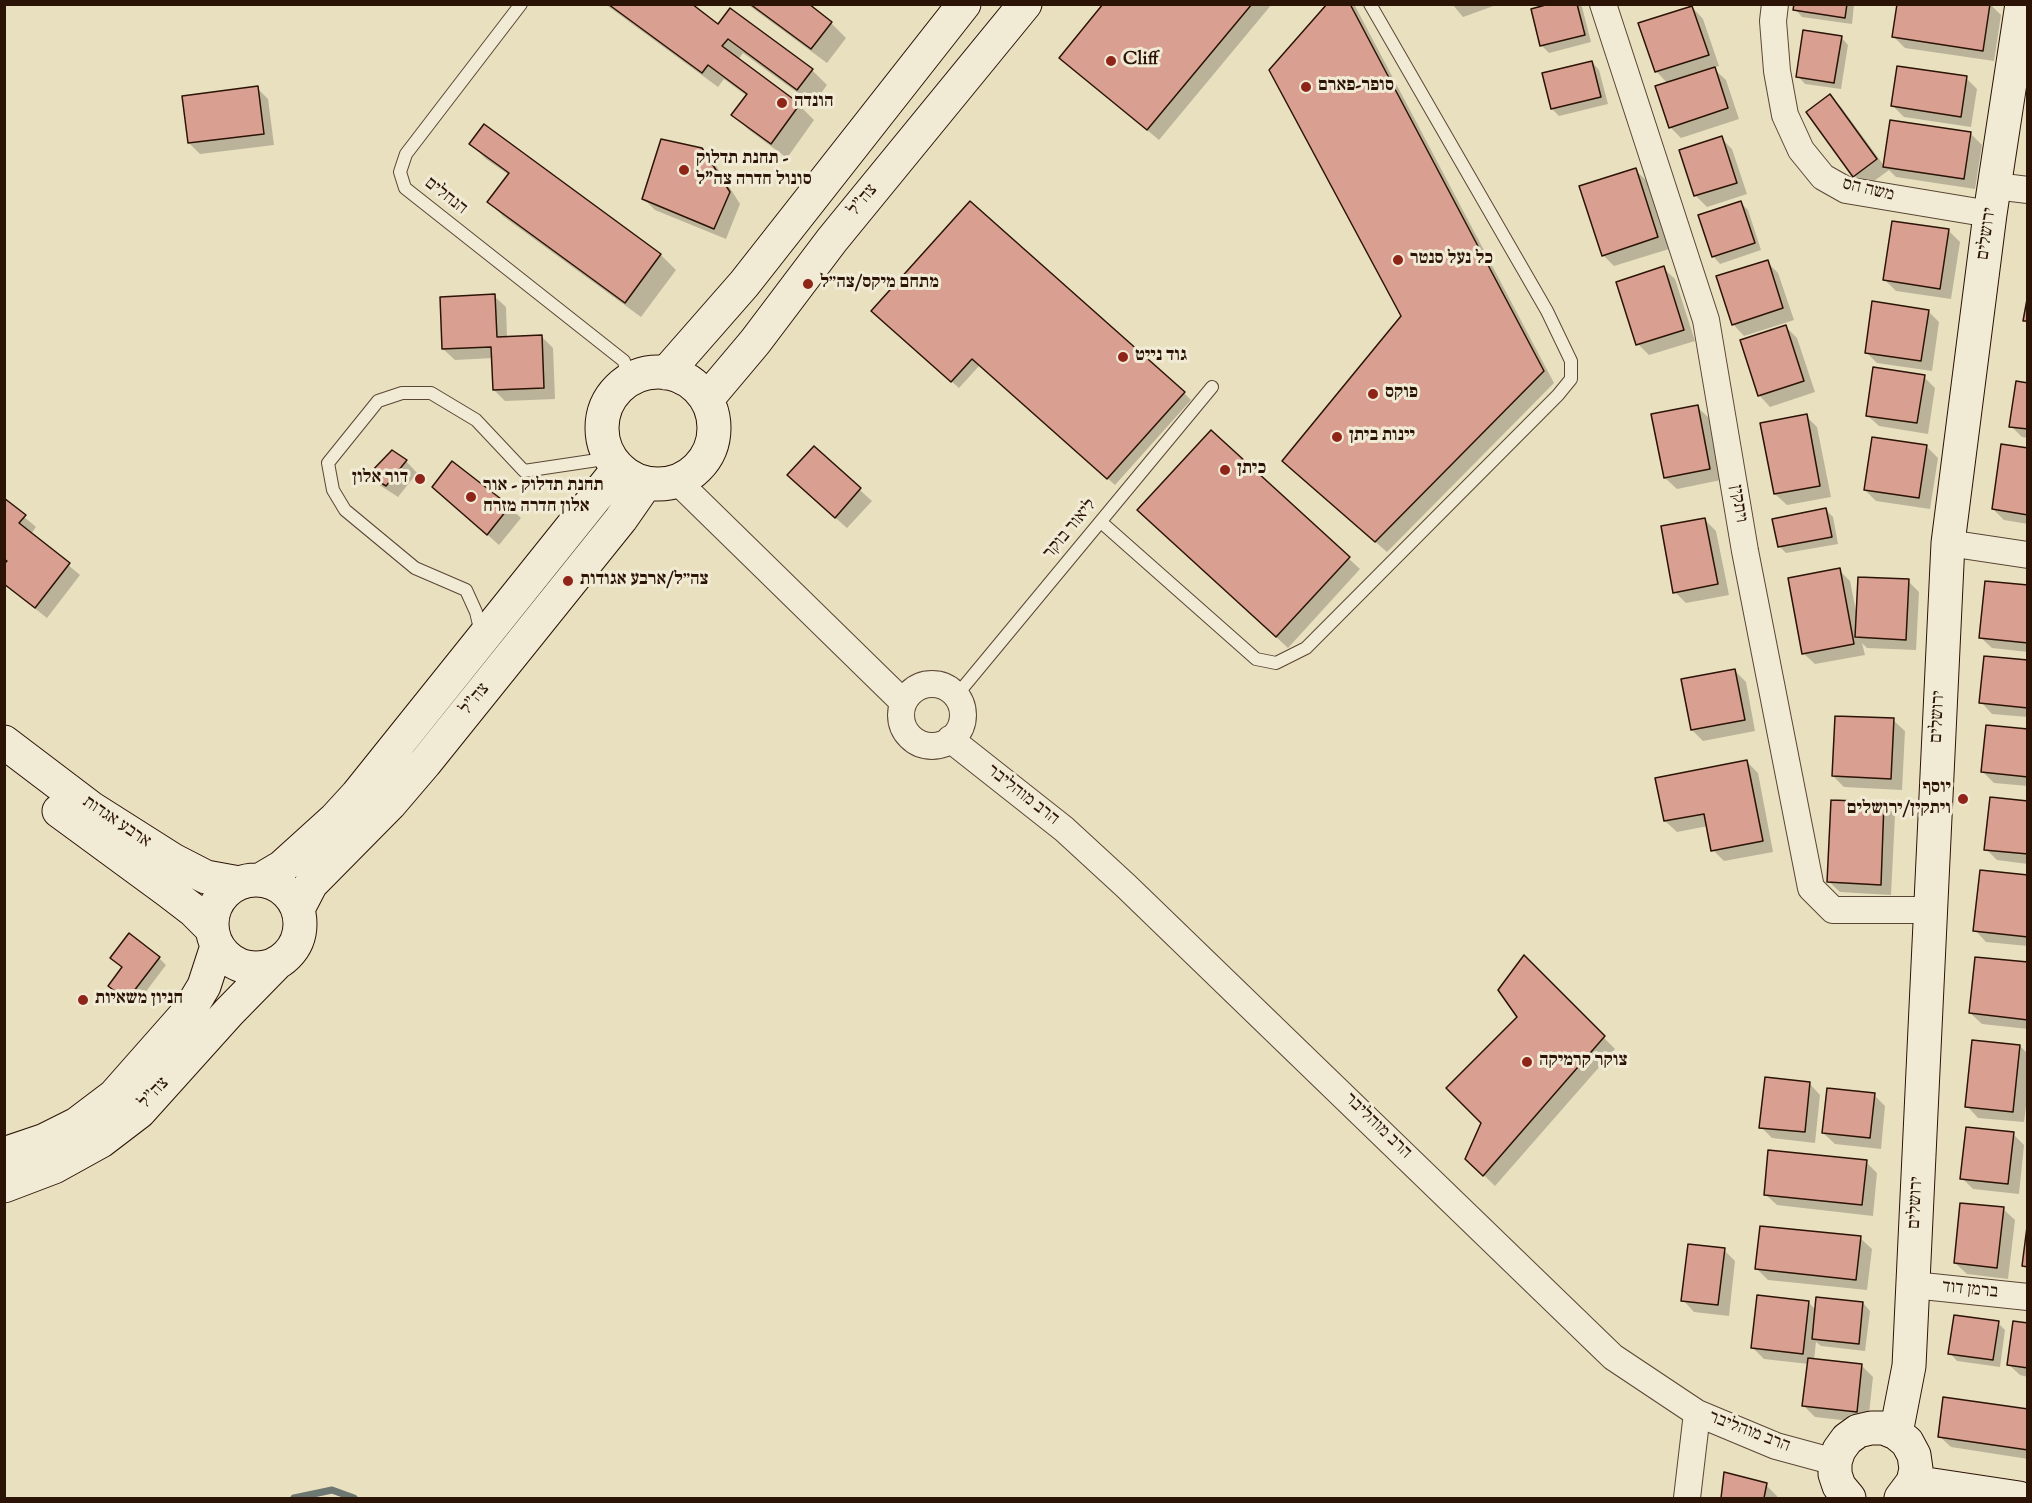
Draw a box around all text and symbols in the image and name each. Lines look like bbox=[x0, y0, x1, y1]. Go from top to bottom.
place label: Cliff bbox=[1123, 50, 1159, 72]
marker: Cliff bbox=[1104, 54, 1118, 68]
place label: סופר-פארם bbox=[1318, 76, 1394, 98]
marker: סופר-פארם bbox=[1299, 80, 1313, 94]
place label: הונדה bbox=[794, 92, 834, 114]
marker: הונדה bbox=[775, 96, 789, 110]
place label: תחנת תדלוק - סונול חדרה צה"ל bbox=[696, 149, 812, 192]
marker: תחנת תדלוק - סונול חדרה צה"ל bbox=[677, 163, 691, 177]
street label: הנחלים bbox=[419, 173, 471, 221]
street label: משה הס bbox=[1840, 175, 1896, 207]
street label: צה"ל bbox=[845, 181, 883, 221]
street label: ירושלים bbox=[1974, 207, 2002, 261]
place label: כל נעל סנטר bbox=[1410, 249, 1493, 271]
marker: כל נעל סנטר bbox=[1391, 253, 1405, 267]
place label: מתחם מיקס/צה״ל bbox=[820, 273, 939, 295]
marker: מתחם מיקס/צה״ל bbox=[801, 277, 815, 291]
place label: גוד נייט bbox=[1135, 346, 1187, 368]
marker: גוד נייט bbox=[1116, 350, 1130, 364]
place label: פוקס bbox=[1385, 383, 1418, 405]
marker: פוקס bbox=[1366, 387, 1380, 401]
place label: יינות ביתן bbox=[1349, 426, 1415, 448]
marker: יינות ביתן bbox=[1330, 430, 1344, 444]
place label: כיתן bbox=[1237, 459, 1266, 481]
marker: כיתן bbox=[1218, 463, 1232, 477]
place label: דור אלון bbox=[352, 468, 408, 490]
marker: דור אלון bbox=[413, 472, 427, 486]
place label: תחנת תדלוק - אור אלון חדרה מזרח bbox=[483, 476, 604, 518]
street label: ויתקין bbox=[1723, 484, 1751, 524]
marker: תחנת תדלוק - אור אלון חדרה מזרח bbox=[464, 490, 478, 504]
street label: ליאור בוקר bbox=[1040, 496, 1102, 564]
place label: צה״ל/ארבע אגודות bbox=[580, 570, 709, 592]
marker: צה״ל/ארבע אגודות bbox=[561, 574, 575, 588]
street label: צה"ל bbox=[457, 680, 495, 720]
street label: ירושלים bbox=[1927, 690, 1951, 744]
street label: הרב מוהליבר bbox=[982, 761, 1062, 831]
place label: יוסף ויתקין/ירושלים bbox=[1847, 778, 1951, 820]
street label: ארבע אגדות bbox=[78, 792, 154, 854]
marker: יוסף ויתקין/ירושלים bbox=[1956, 792, 1970, 806]
place label: חניון משאיות bbox=[95, 989, 183, 1011]
marker: חניון משאיות bbox=[76, 993, 90, 1007]
place label: צוקר קרמיקה bbox=[1539, 1051, 1628, 1073]
marker: צוקר קרמיקה bbox=[1520, 1055, 1534, 1069]
street label: צה"ל bbox=[135, 1074, 175, 1114]
street label: הרב מוהליבר bbox=[1339, 1089, 1415, 1165]
street label: ירושלים bbox=[1905, 1176, 1929, 1230]
street label: ברמן דוד bbox=[1941, 1277, 1999, 1305]
street label: הרב מוהליבר bbox=[1705, 1408, 1793, 1458]

